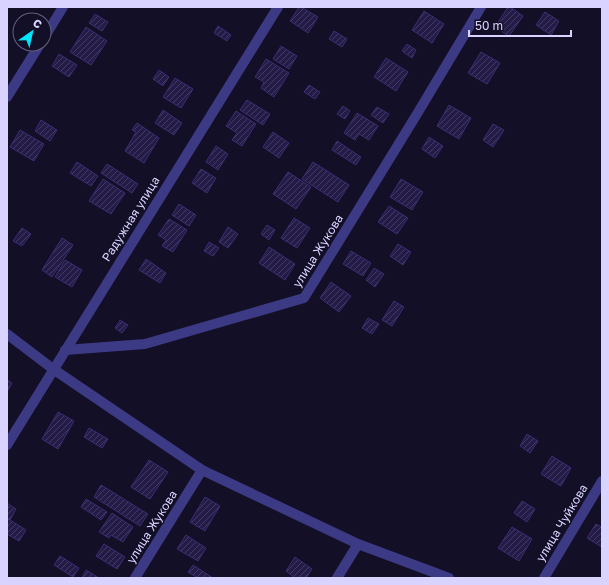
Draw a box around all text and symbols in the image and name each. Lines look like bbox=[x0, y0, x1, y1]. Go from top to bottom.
north arrow bbox=[12, 12, 52, 52]
scale bar bbox=[469, 12, 571, 38]
text: С bbox=[31, 16, 45, 31]
text: 50 m bbox=[475, 18, 503, 33]
street label: Радужная улица bbox=[98, 173, 163, 264]
street label: улица Жукова bbox=[289, 211, 346, 290]
street label: улица Чуйкова bbox=[533, 481, 591, 564]
street label: улица Жукова bbox=[123, 487, 180, 566]

